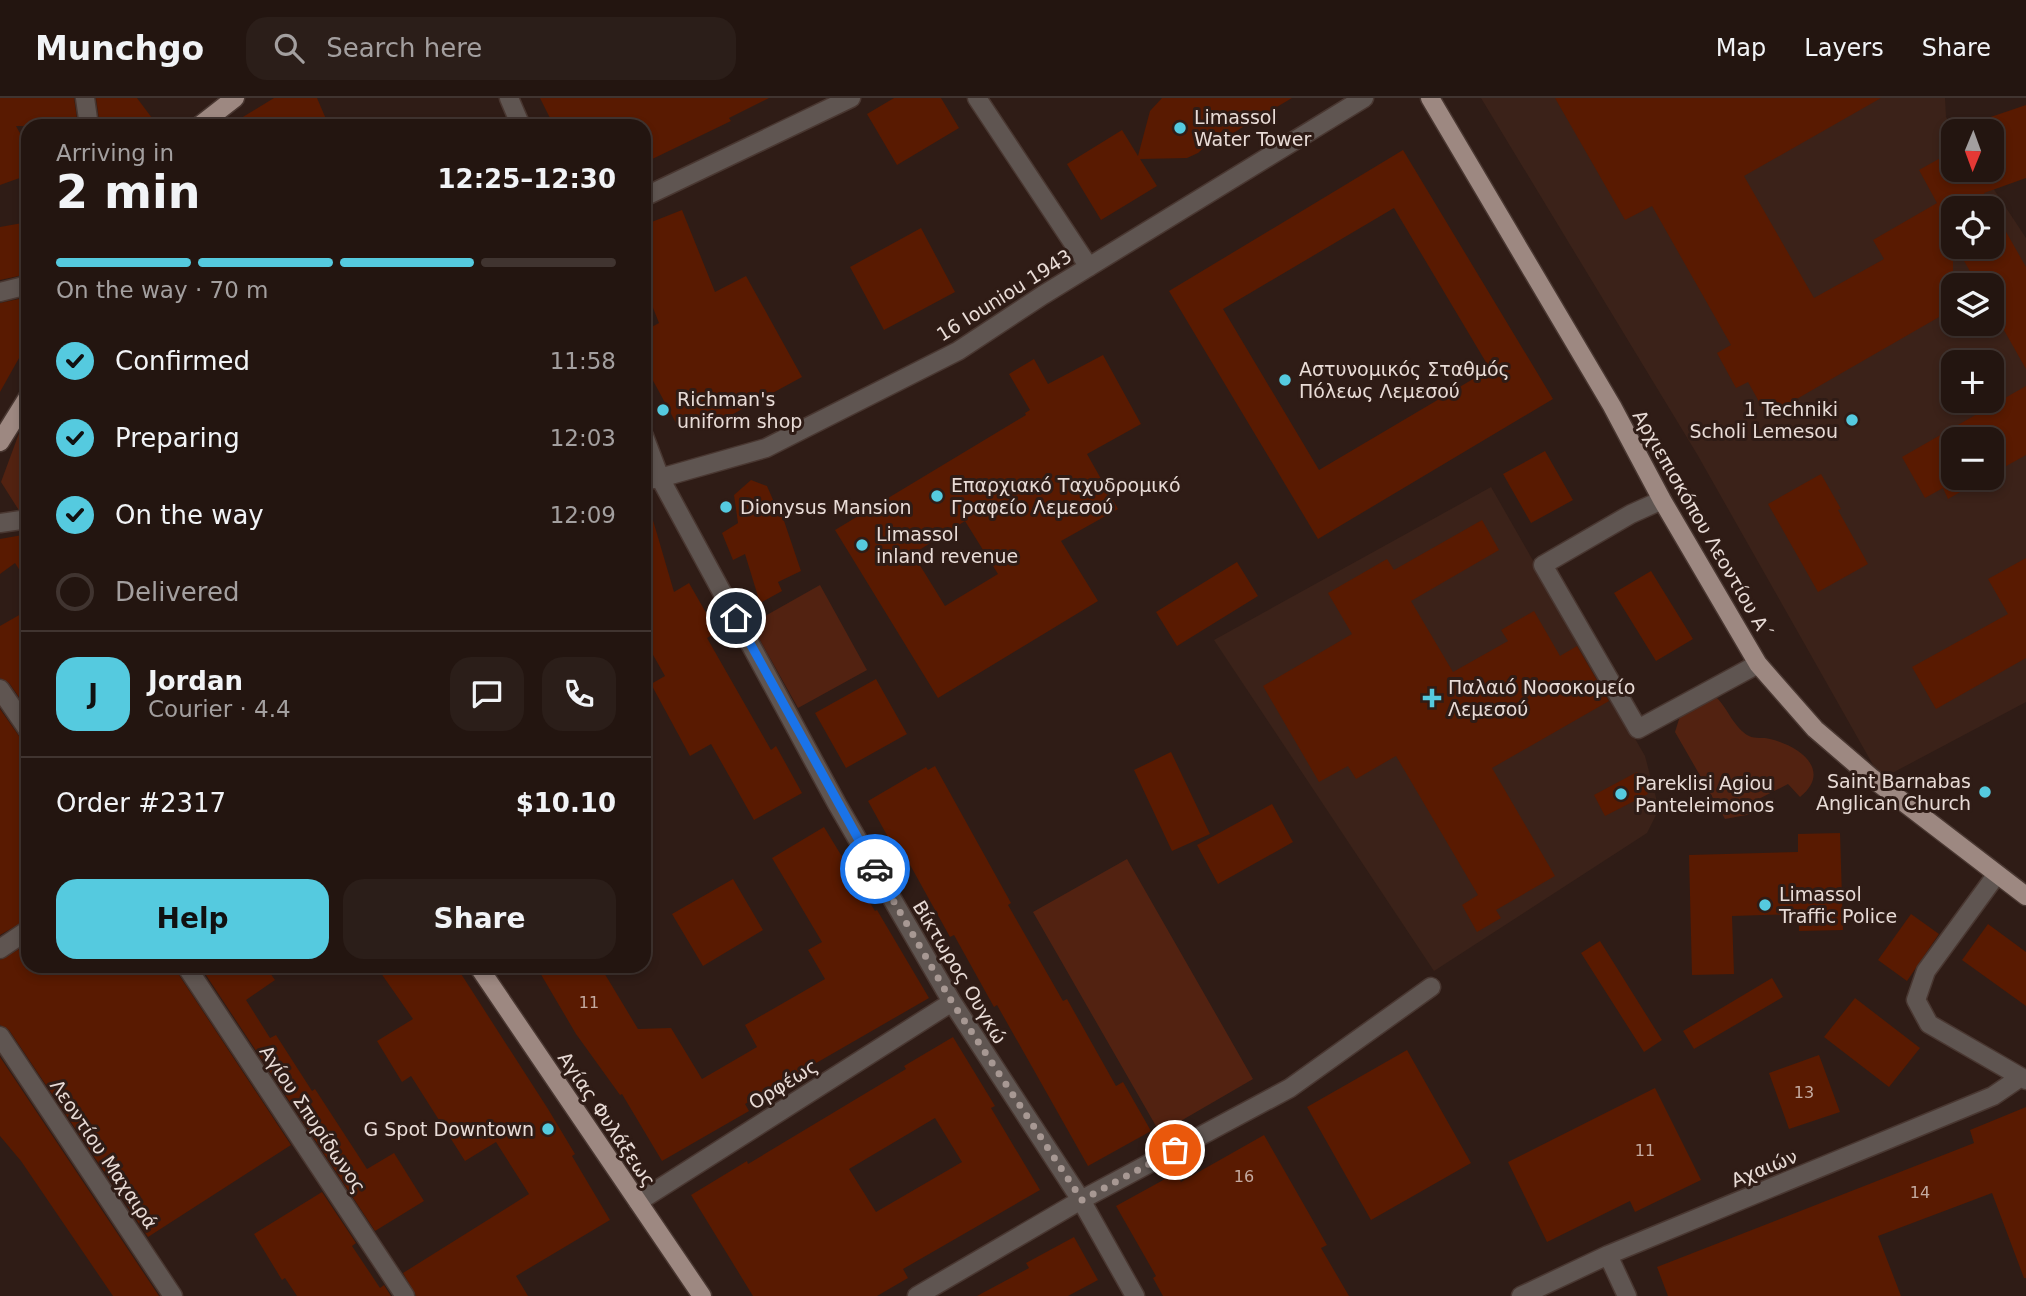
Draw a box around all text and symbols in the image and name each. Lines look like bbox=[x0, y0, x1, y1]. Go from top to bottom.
search box bbox=[246, 17, 736, 80]
text: Munchgo bbox=[35, 29, 204, 68]
icon: search bbox=[270, 29, 308, 67]
text: Search here bbox=[326, 33, 482, 63]
text: Map bbox=[1716, 34, 1766, 62]
text: Layers bbox=[1804, 34, 1884, 62]
text: Share bbox=[1922, 34, 1991, 62]
place label: Limassol Water Tower bbox=[1194, 106, 1311, 150]
north arrow bbox=[1941, 119, 2004, 182]
map controls bbox=[1941, 119, 2004, 490]
marker: Limassol Water Tower bbox=[1172, 120, 1188, 136]
text: Arriving in bbox=[56, 140, 174, 166]
text: 12:25–12:30 bbox=[437, 164, 616, 194]
text: 2 min bbox=[56, 165, 200, 219]
button: locate bbox=[1941, 196, 2004, 259]
street label: 16 Iouniou 1943 bbox=[933, 245, 1075, 345]
button: layers bbox=[1941, 273, 2004, 336]
text: On the way · 70 m bbox=[56, 277, 268, 303]
icon: check bbox=[56, 342, 94, 380]
text: Confirmed bbox=[115, 346, 250, 376]
text: 11:58 bbox=[550, 348, 616, 374]
button: + bbox=[1941, 350, 2004, 413]
place label: Αστυνομικός Σταθμός Πόλεως Λεμεσού bbox=[1299, 358, 1510, 402]
marker: Αστυνομικός Σταθμός Πόλεως Λεμεσού bbox=[1277, 372, 1293, 388]
place label: Richman's uniform shop bbox=[677, 388, 802, 432]
place label: 1 Techniki Scholi Lemesou bbox=[1690, 398, 1838, 442]
marker: Richman's uniform shop bbox=[655, 402, 671, 418]
street label: Αρχιεπισκόπου Λεοντίου Α΄ bbox=[1628, 406, 1778, 642]
marker: 1 Techniki Scholi Lemesou bbox=[1844, 412, 1860, 428]
icon: check bbox=[56, 419, 94, 457]
text: Preparing bbox=[115, 423, 240, 453]
text: 12:03 bbox=[550, 425, 616, 451]
button: − bbox=[1941, 427, 2004, 490]
place label: Επαρχιακό Ταχυδρομικό Γραφείο Λεμεσού bbox=[951, 474, 1181, 518]
marker: Επαρχιακό Ταχυδρομικό Γραφείο Λεμεσού bbox=[929, 488, 945, 504]
icon: check bbox=[56, 496, 94, 534]
place label: Dionysus Mansion bbox=[740, 496, 912, 518]
marker: Dionysus Mansion bbox=[718, 499, 734, 515]
text: On the way bbox=[115, 500, 264, 530]
text: 12:09 bbox=[550, 502, 616, 528]
place label: Limassol inland revenue bbox=[876, 523, 1018, 567]
marker: Limassol inland revenue bbox=[854, 537, 870, 553]
text: Delivered bbox=[115, 577, 239, 607]
pin bbox=[706, 588, 766, 648]
icon: home bbox=[717, 599, 755, 637]
button: chat bbox=[450, 657, 524, 731]
button: phone bbox=[542, 657, 616, 731]
text: Jordan bbox=[148, 666, 243, 696]
place label: Παλαιό Νοσοκομείο Λεμεσού bbox=[1448, 676, 1635, 720]
text: J bbox=[88, 679, 98, 709]
marker: Παλαιό Νοσοκομείο Λεμεσού bbox=[1422, 688, 1442, 708]
text: Courier · 4.4 bbox=[148, 696, 291, 722]
place label: Saint Barnabas Anglican Church bbox=[1816, 770, 1971, 814]
place label: Pareklisi Agiou Panteleimonos bbox=[1635, 772, 1774, 816]
marker: Saint Barnabas Anglican Church bbox=[1977, 784, 1993, 800]
marker: Pareklisi Agiou Panteleimonos bbox=[1613, 786, 1629, 802]
text: Order #2317 bbox=[56, 788, 226, 818]
text: $10.10 bbox=[516, 788, 616, 818]
courier bbox=[840, 834, 910, 904]
icon: car bbox=[856, 850, 894, 888]
button: Help bbox=[56, 879, 329, 959]
button: Share bbox=[343, 879, 616, 959]
place label: Limassol Traffic Police bbox=[1778, 883, 1897, 927]
street label: Βίκτωρος Ουγκώ bbox=[909, 896, 1011, 1048]
marker: Limassol Traffic Police bbox=[1757, 897, 1773, 913]
house number: 11 bbox=[579, 993, 599, 1012]
street label: Αγίου Σπυρίδωνος bbox=[255, 1041, 371, 1197]
street label: Αγίας Φυλάξεως bbox=[554, 1047, 660, 1191]
street label: Ορφέως bbox=[745, 1054, 821, 1114]
street label: Λεοντίου Μαχαιρά bbox=[46, 1075, 162, 1233]
house number: 13 bbox=[1794, 1083, 1814, 1102]
place label: G Spot Downtown bbox=[364, 1118, 534, 1140]
pin bbox=[1145, 1120, 1205, 1180]
marker: G Spot Downtown bbox=[540, 1121, 556, 1137]
icon: bag bbox=[1156, 1131, 1194, 1169]
house number: 11 bbox=[1635, 1141, 1655, 1160]
street label: Αχαιών bbox=[1728, 1145, 1800, 1191]
house number: 16 bbox=[1234, 1167, 1254, 1186]
house number: 14 bbox=[1910, 1183, 1930, 1202]

